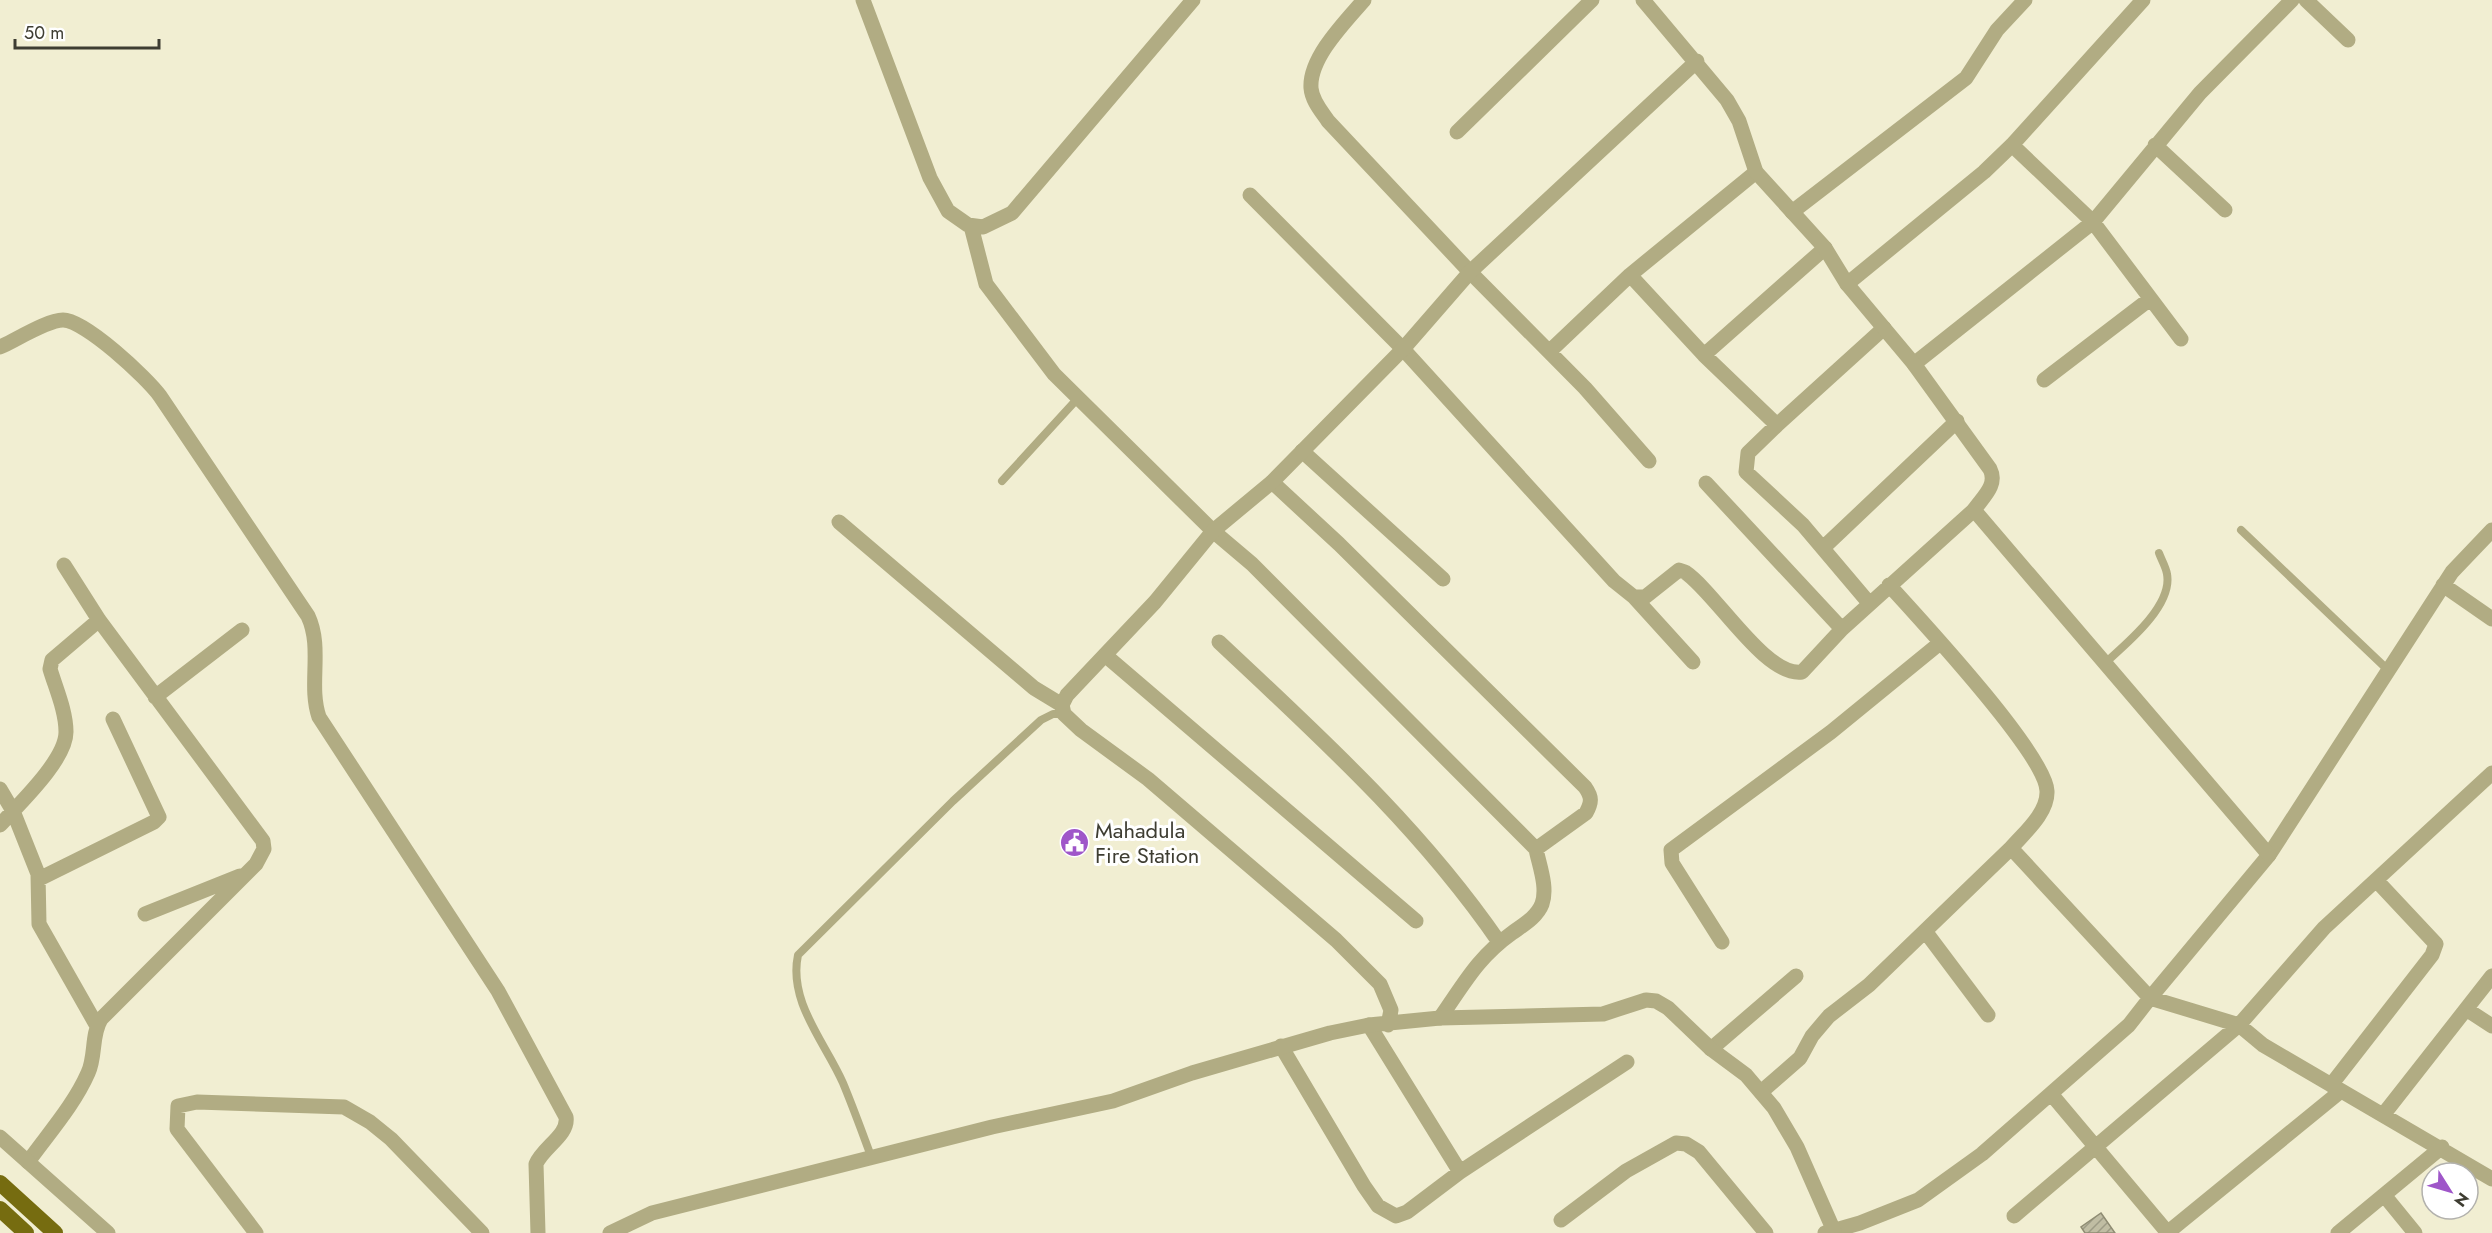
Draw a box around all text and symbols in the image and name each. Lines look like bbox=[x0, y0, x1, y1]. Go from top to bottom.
scale bar bbox=[15, 12, 159, 50]
text: 50 m bbox=[24, 20, 64, 46]
place label: Mahadula Fire Station bbox=[1095, 814, 1199, 871]
public building icon: Mahadula Fire Station bbox=[1058, 827, 1090, 859]
north arrow bbox=[2420, 1161, 2480, 1221]
text: N bbox=[2449, 1188, 2475, 1212]

